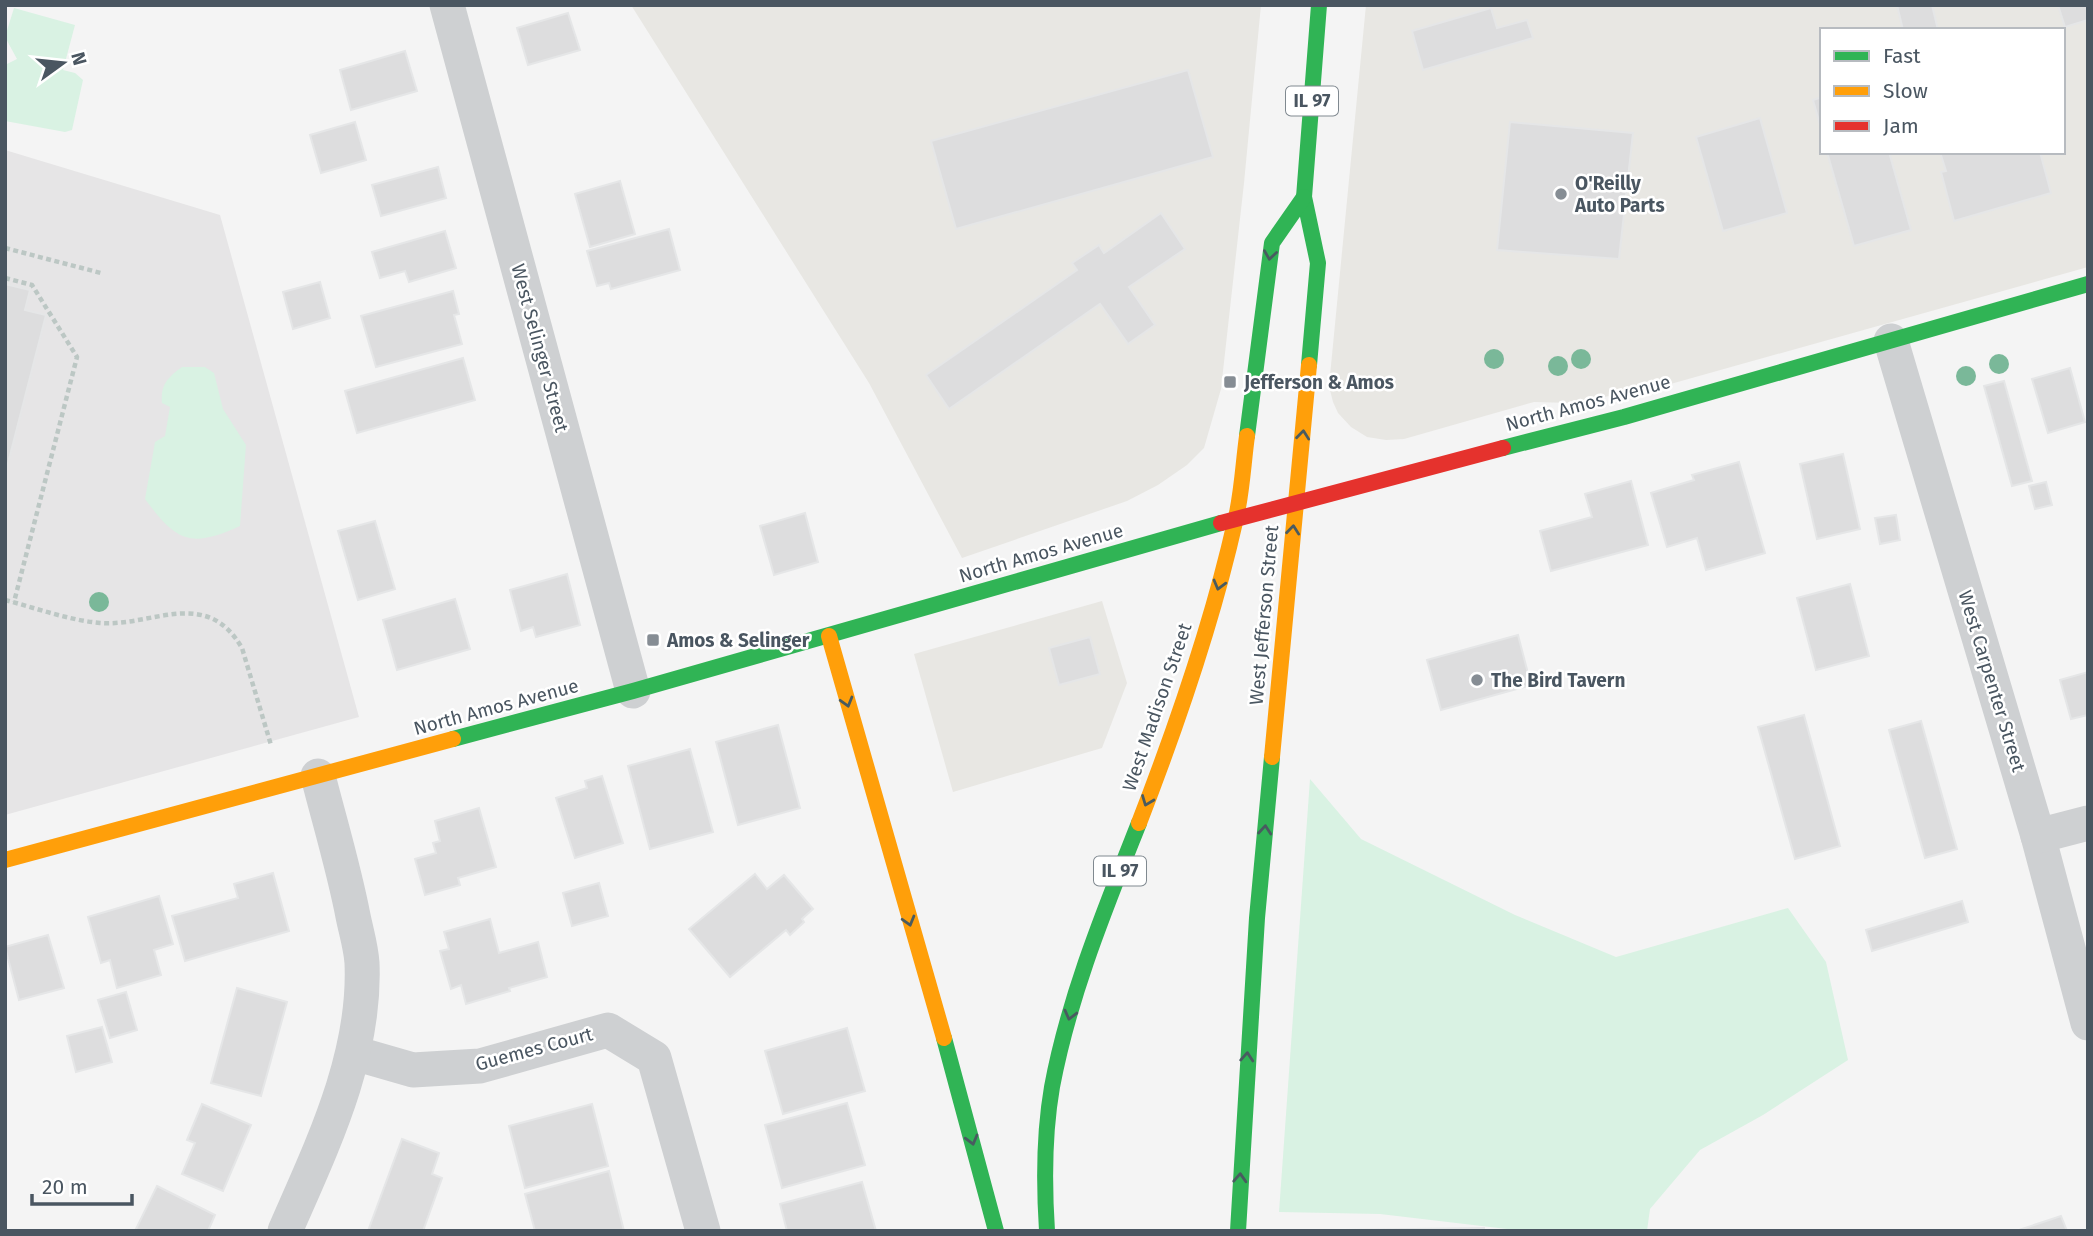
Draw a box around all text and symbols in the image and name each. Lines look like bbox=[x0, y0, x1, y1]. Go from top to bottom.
north arrow bbox=[28, 28, 98, 98]
legend bbox=[1820, 28, 2065, 154]
text: Fast bbox=[1883, 43, 1921, 69]
text: N bbox=[66, 50, 92, 68]
text: Slow bbox=[1883, 78, 1928, 104]
road number: IL 97 bbox=[1286, 86, 1338, 116]
text: Jam bbox=[1883, 113, 1919, 139]
place label: O'Reilly Auto Parts bbox=[1574, 172, 1665, 217]
marker: O'Reilly Auto Parts bbox=[1553, 186, 1569, 202]
one-way arrow bbox=[1263, 249, 1278, 261]
street label: West Selinger Street bbox=[506, 261, 574, 435]
street label: North Amos Avenue bbox=[1503, 370, 1673, 436]
place label: Jefferson & Amos bbox=[1243, 371, 1394, 394]
marker: Jefferson & Amos bbox=[1222, 374, 1238, 390]
one-way arrow bbox=[1295, 429, 1310, 441]
street label: North Amos Avenue bbox=[956, 519, 1126, 587]
street label: West Jefferson Street bbox=[1245, 524, 1283, 706]
one-way arrow bbox=[1285, 525, 1300, 536]
one-way arrow bbox=[1213, 579, 1227, 591]
street label: West Carpenter Street bbox=[1953, 588, 2031, 775]
street label: West Madison Street bbox=[1117, 620, 1197, 794]
place label: Amos & Selinger bbox=[666, 629, 810, 652]
marker: Amos & Selinger bbox=[645, 632, 661, 648]
place label: The Bird Tavern bbox=[1491, 669, 1625, 692]
marker: The Bird Tavern bbox=[1469, 672, 1485, 688]
street label: North Amos Avenue bbox=[411, 674, 581, 740]
one-way arrow bbox=[839, 696, 854, 708]
one-way arrow bbox=[1142, 794, 1156, 806]
one-way arrow bbox=[1257, 824, 1272, 835]
road number: IL 97 bbox=[1094, 856, 1146, 886]
one-way arrow bbox=[901, 915, 916, 927]
one-way arrow bbox=[1064, 1009, 1078, 1021]
street label: Guemes Court bbox=[473, 1022, 595, 1076]
one-way arrow bbox=[1240, 1051, 1255, 1062]
one-way arrow bbox=[964, 1134, 978, 1146]
scale bar bbox=[32, 1162, 131, 1206]
one-way arrow bbox=[1233, 1172, 1248, 1183]
text: 20 m bbox=[42, 1174, 88, 1200]

